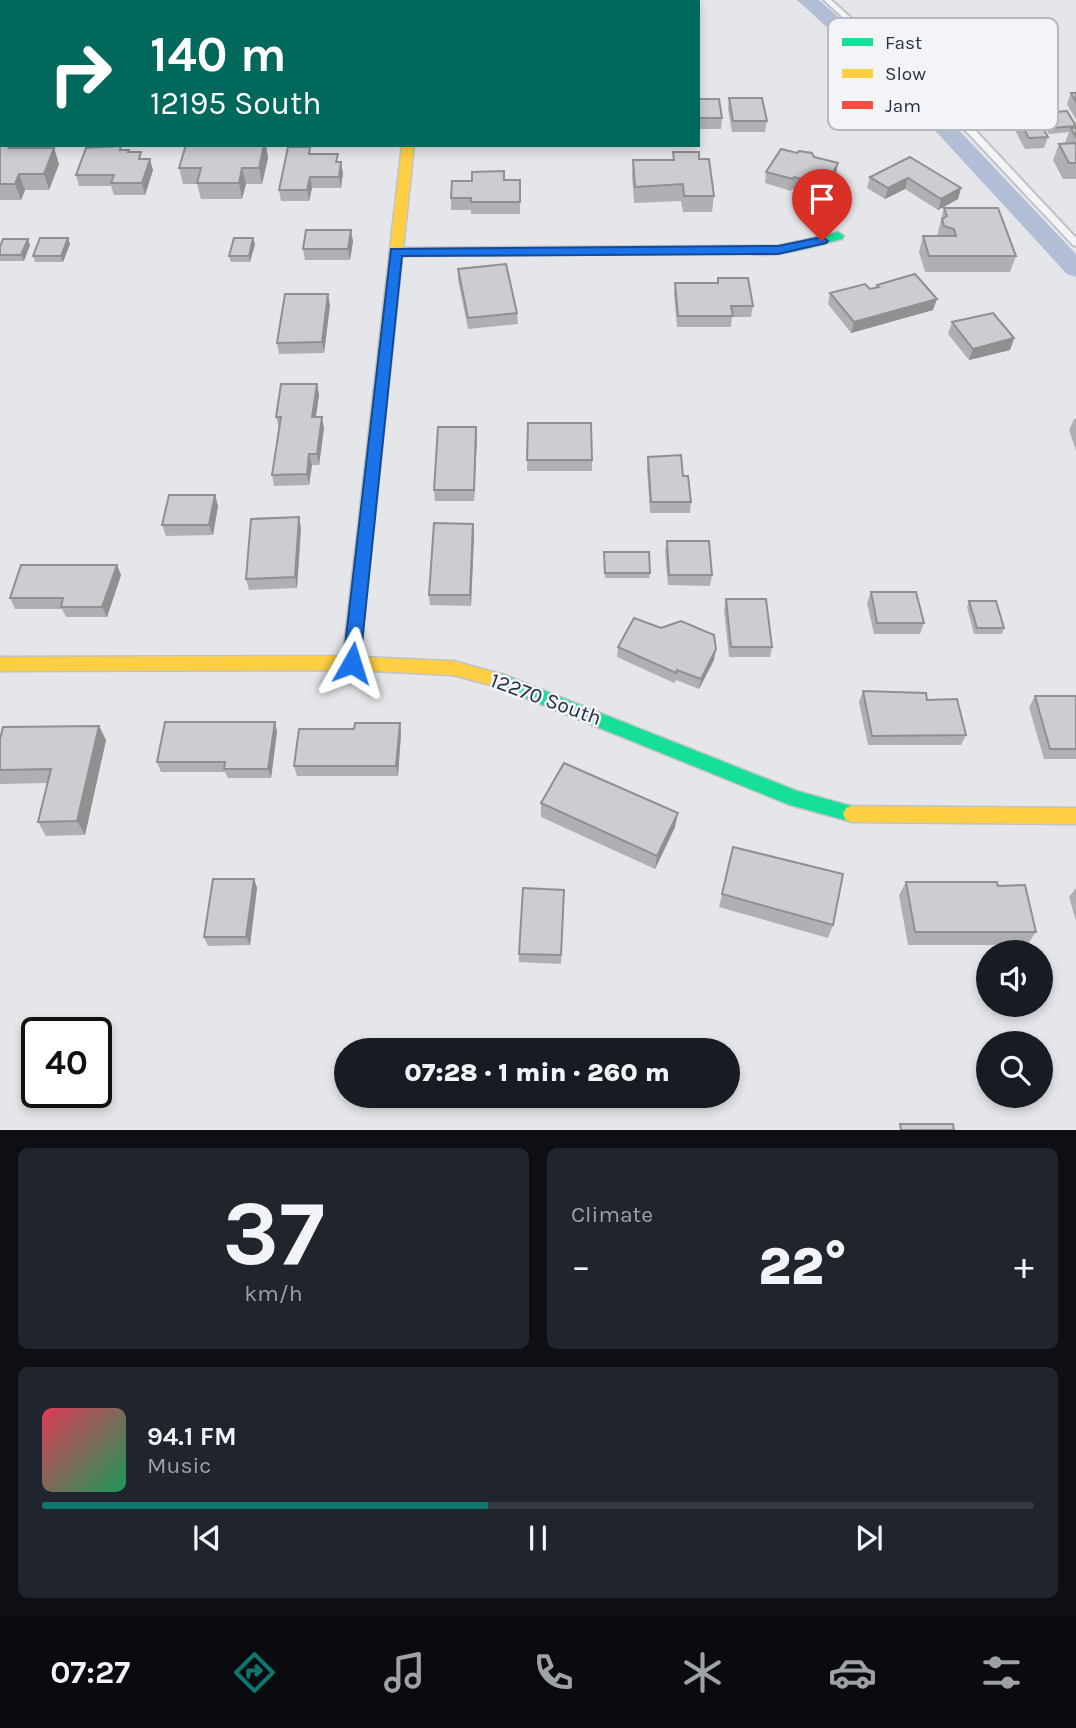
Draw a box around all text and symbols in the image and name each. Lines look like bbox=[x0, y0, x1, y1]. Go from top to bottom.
legend bbox=[828, 18, 1058, 130]
text: 140 m bbox=[150, 26, 287, 83]
icon: right bbox=[35, 28, 126, 119]
text: Fast bbox=[885, 32, 922, 54]
text: Slow bbox=[885, 63, 926, 85]
text: 12195 South bbox=[150, 85, 321, 122]
text: Jam bbox=[885, 95, 921, 117]
pin bbox=[792, 169, 852, 241]
icon: arrive bbox=[803, 180, 841, 218]
position arrow bbox=[315, 626, 389, 700]
street label: 12270 South bbox=[487, 668, 605, 730]
map controls bbox=[976, 940, 1053, 1108]
button: sound bbox=[976, 940, 1053, 1017]
speed limit sign: 40 bbox=[21, 1017, 112, 1108]
button: search bbox=[976, 1031, 1053, 1108]
text: 07:28 · 1 min · 260 m bbox=[404, 1057, 670, 1088]
text: 37 bbox=[223, 1181, 324, 1287]
text: Climate bbox=[571, 1201, 653, 1228]
text: 22° bbox=[758, 1236, 847, 1297]
text: − bbox=[571, 1244, 591, 1289]
text: + bbox=[1014, 1244, 1034, 1289]
text: km/h bbox=[244, 1280, 303, 1307]
text: 94.1 FM bbox=[147, 1421, 237, 1452]
text: Music bbox=[147, 1452, 211, 1479]
icon: previous bbox=[188, 1519, 226, 1557]
icon: pause bbox=[519, 1519, 557, 1557]
icon: next bbox=[850, 1519, 888, 1557]
icon: directions bbox=[230, 1648, 279, 1697]
icon: music bbox=[380, 1648, 429, 1697]
icon: phone bbox=[529, 1648, 578, 1697]
icon: climate bbox=[678, 1648, 727, 1697]
icon: car bbox=[828, 1648, 877, 1697]
icon: filters bbox=[977, 1648, 1026, 1697]
text: 07:27 bbox=[50, 1654, 130, 1691]

